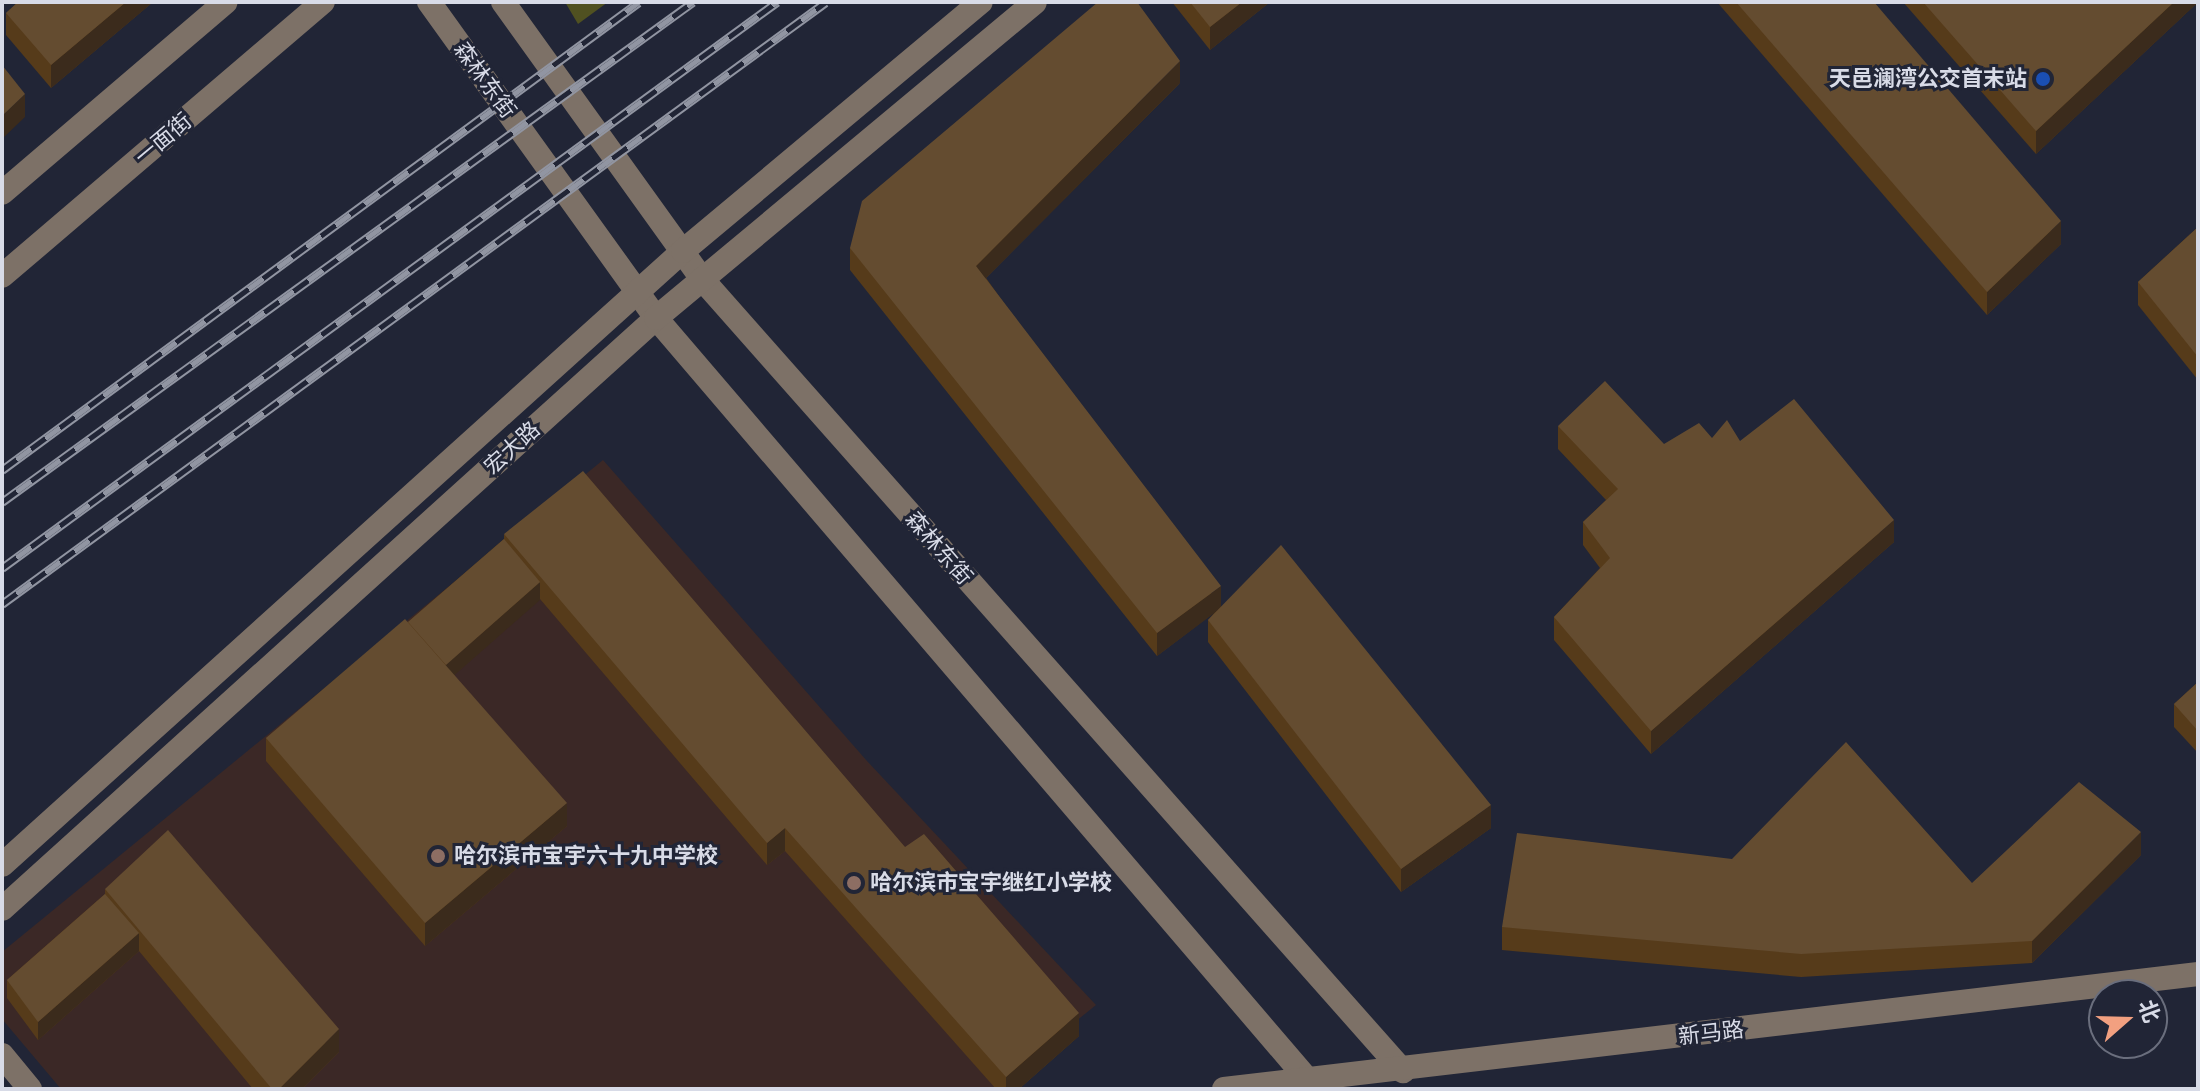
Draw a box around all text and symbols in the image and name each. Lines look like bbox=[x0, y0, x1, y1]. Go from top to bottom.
street label: 森林东街 bbox=[448, 37, 522, 123]
place label: 天邑澜湾公交首末站 bbox=[1829, 66, 2027, 92]
marker: 天邑澜湾公交首末站 bbox=[2034, 70, 2052, 88]
street label: 一面街 bbox=[129, 108, 197, 170]
street label: 宏大路 bbox=[479, 416, 545, 480]
street label: 森林东街 bbox=[900, 506, 978, 590]
place label: 哈尔滨市宝宇六十九中学校 bbox=[454, 843, 718, 869]
marker: 哈尔滨市宝宇六十九中学校 bbox=[429, 847, 447, 865]
place label: 哈尔滨市宝宇继红小学校 bbox=[870, 870, 1112, 896]
marker: 哈尔滨市宝宇继红小学校 bbox=[845, 874, 863, 892]
north arrow bbox=[2088, 979, 2168, 1059]
text: 北 bbox=[2133, 996, 2166, 1026]
street label: 新马路 bbox=[1677, 1016, 1745, 1050]

